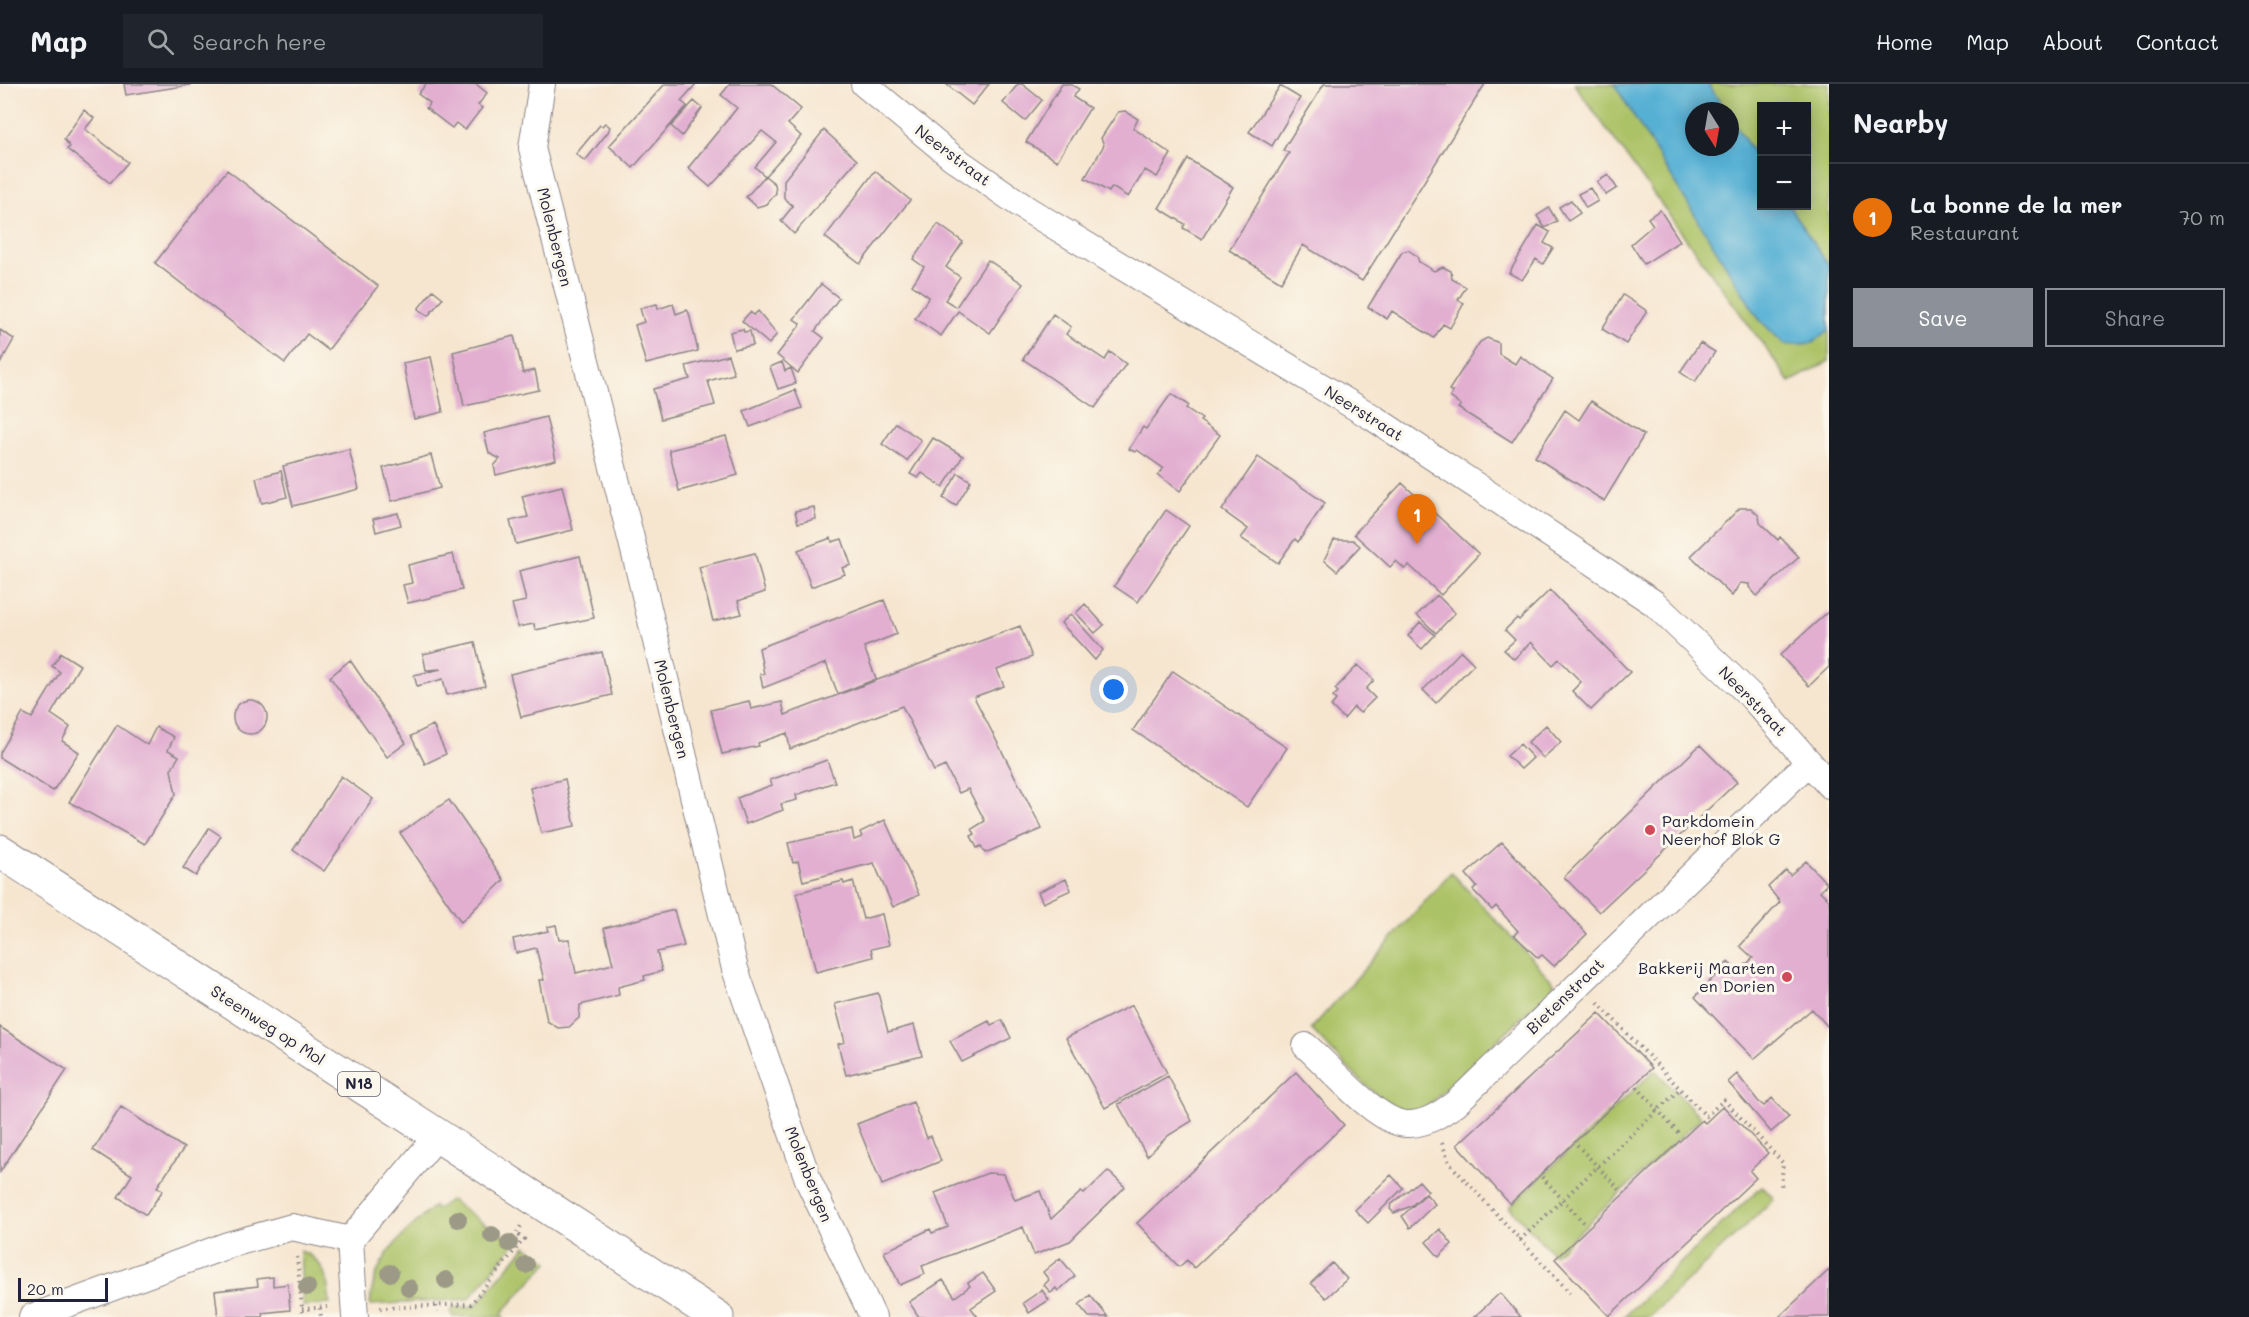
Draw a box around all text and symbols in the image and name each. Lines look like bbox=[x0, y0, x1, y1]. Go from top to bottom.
search box bbox=[123, 14, 543, 68]
text: Map bbox=[30, 23, 87, 59]
icon: search bbox=[144, 25, 177, 58]
text: Search here bbox=[192, 27, 326, 56]
text: Home bbox=[1876, 28, 1933, 55]
text: Map bbox=[1966, 28, 2009, 55]
text: About bbox=[2042, 28, 2103, 55]
text: Contact bbox=[2136, 28, 2219, 55]
north arrow bbox=[1685, 102, 1739, 156]
map controls bbox=[1757, 102, 1811, 210]
button: + bbox=[1757, 102, 1811, 156]
text: Nearby bbox=[1853, 106, 1948, 140]
street label: Neerstraat bbox=[911, 119, 995, 190]
button: − bbox=[1757, 156, 1811, 210]
street label: Molenbergen bbox=[533, 185, 578, 289]
text: La bonne de la mer bbox=[1910, 190, 2122, 219]
text: 1 bbox=[1868, 204, 1877, 230]
text: 70 m bbox=[2179, 204, 2225, 230]
text: Restaurant bbox=[1910, 219, 2020, 245]
button: Save bbox=[1853, 288, 2033, 347]
button: Share bbox=[2045, 288, 2225, 347]
street label: Neerstraat bbox=[1321, 380, 1408, 445]
pin: 1 bbox=[1398, 494, 1436, 544]
street label: Molenbergen bbox=[650, 657, 695, 761]
street label: Neerstraat bbox=[1715, 661, 1792, 740]
your location bbox=[1099, 675, 1128, 704]
place label: Parkdomein Neerhof Blok G bbox=[1662, 810, 1781, 849]
marker: Parkdomein Neerhof Blok G bbox=[1643, 823, 1657, 837]
street label: Bietenstraat bbox=[1521, 953, 1608, 1038]
place label: Bakkerij Maarten en Dorien bbox=[1638, 957, 1775, 996]
marker: Bakkerij Maarten en Dorien bbox=[1780, 970, 1794, 984]
street label: Steenweg op Mol bbox=[207, 980, 329, 1069]
road number: N18 bbox=[338, 1072, 380, 1096]
street label: Molenbergen bbox=[781, 1123, 838, 1225]
scale bar bbox=[18, 1275, 108, 1302]
text: 20 m bbox=[27, 1278, 64, 1299]

